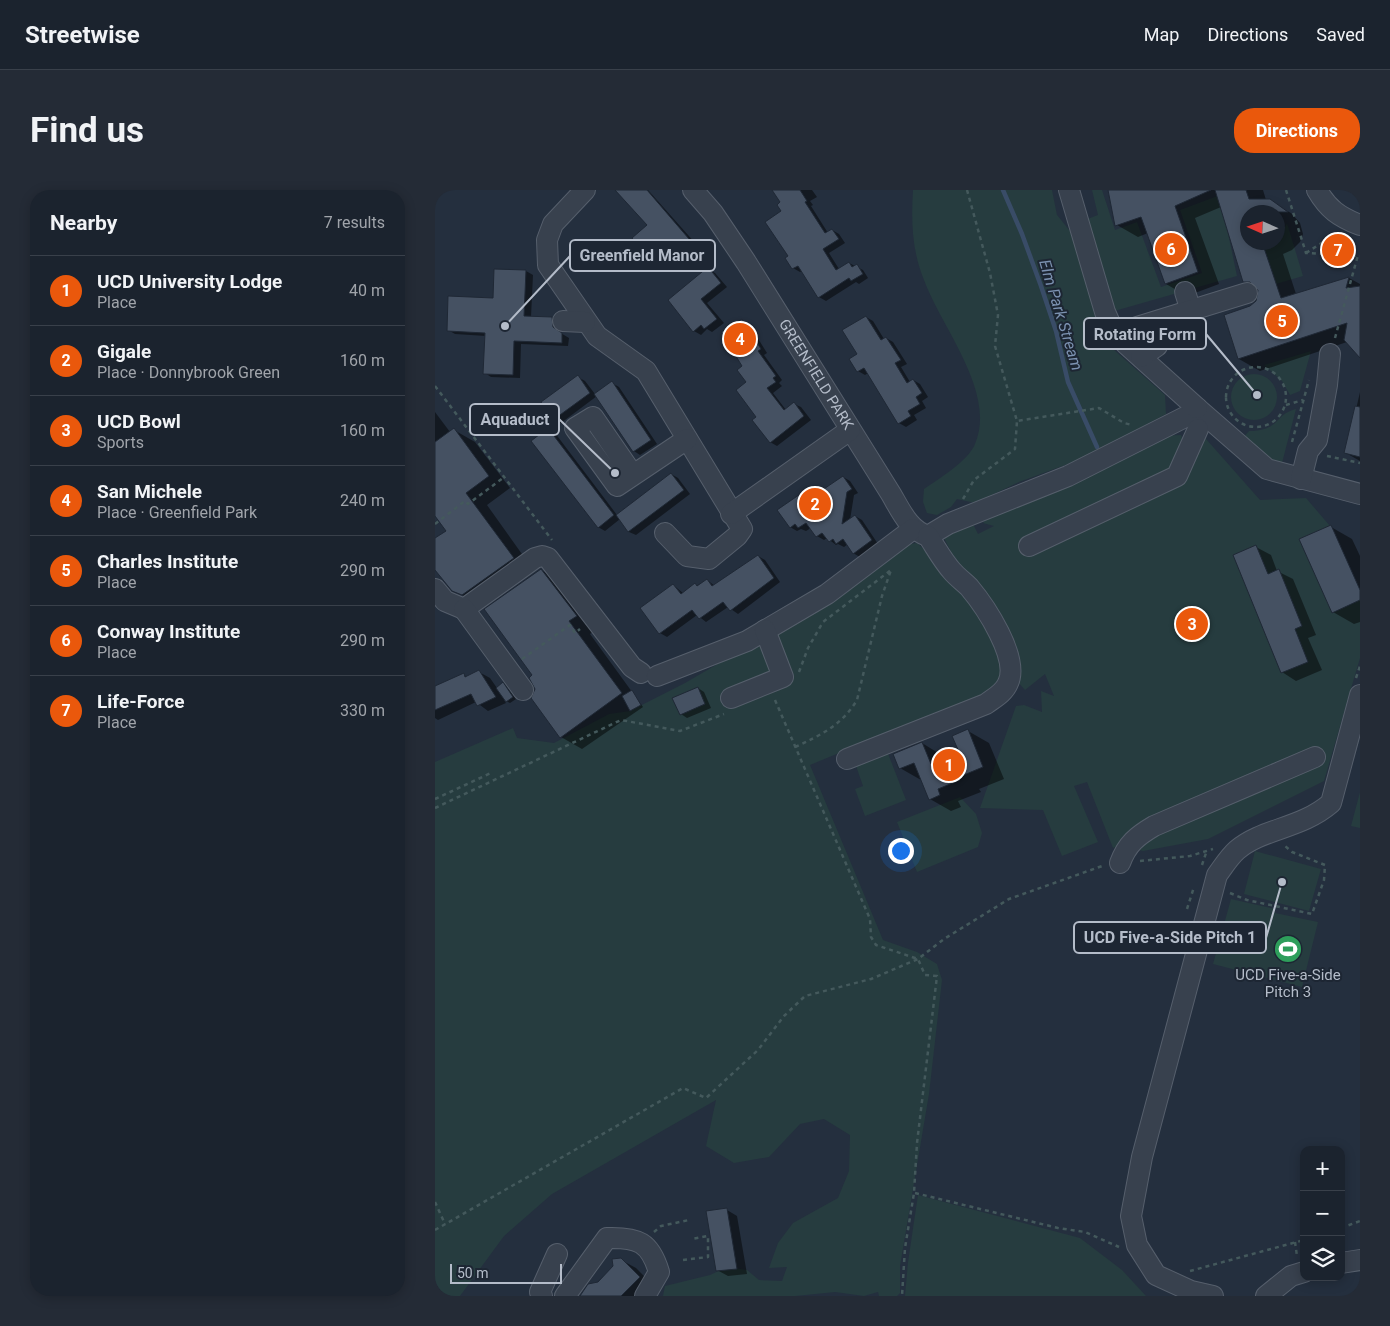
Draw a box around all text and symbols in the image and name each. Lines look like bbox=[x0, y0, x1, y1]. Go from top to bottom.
text: Streetwise bbox=[25, 21, 140, 49]
text: Map bbox=[1144, 24, 1179, 45]
text: Directions bbox=[1207, 24, 1288, 45]
text: Saved bbox=[1316, 24, 1365, 45]
button: Directions bbox=[1234, 108, 1360, 153]
text: Find us bbox=[30, 110, 144, 151]
north arrow bbox=[1240, 205, 1285, 250]
text: Nearby bbox=[50, 211, 117, 235]
text: 7 results bbox=[324, 213, 385, 232]
pin: 6 bbox=[1155, 230, 1187, 268]
pin: 7 bbox=[1322, 231, 1354, 269]
callout: Greenfield Manor bbox=[570, 240, 715, 271]
text: Greenfield Manor bbox=[580, 246, 705, 265]
water label: Elm Park Stream bbox=[1035, 257, 1087, 373]
text: UCD University Lodge bbox=[97, 270, 282, 293]
text: 1 bbox=[61, 281, 71, 300]
text: 40 m bbox=[349, 281, 385, 300]
text: Place bbox=[97, 293, 137, 312]
pin: 5 bbox=[1266, 302, 1298, 340]
street label: GREENFIELD PARK bbox=[775, 316, 858, 433]
callout: Rotating Form bbox=[1084, 318, 1206, 349]
pin: 4 bbox=[724, 320, 756, 358]
text: Rotating Form bbox=[1094, 325, 1196, 344]
text: Gigale bbox=[97, 340, 151, 363]
text: 2 bbox=[61, 351, 71, 370]
text: 160 m bbox=[340, 351, 385, 370]
text: Place · Donnybrook Green bbox=[97, 363, 280, 382]
callout: Aquaduct bbox=[470, 404, 559, 435]
text: UCD Bowl bbox=[97, 410, 181, 433]
text: Aquaduct bbox=[480, 410, 550, 429]
text: 3 bbox=[61, 421, 71, 440]
text: 160 m bbox=[340, 421, 385, 440]
text: Sports bbox=[97, 433, 144, 452]
text: San Michele bbox=[97, 480, 202, 503]
pin: 2 bbox=[799, 485, 831, 523]
text: 4 bbox=[61, 491, 71, 510]
text: 240 m bbox=[340, 491, 385, 510]
text: Place · Greenfield Park bbox=[97, 503, 257, 522]
text: Charles Institute bbox=[97, 550, 238, 573]
text: 5 bbox=[61, 561, 71, 580]
text: 290 m bbox=[340, 561, 385, 580]
text: Place bbox=[97, 573, 137, 592]
pin: 3 bbox=[1176, 605, 1208, 643]
text: Conway Institute bbox=[97, 620, 240, 643]
text: 6 bbox=[61, 631, 71, 650]
text: 290 m bbox=[340, 631, 385, 650]
text: Place bbox=[97, 643, 137, 662]
text: Life-Force bbox=[97, 690, 185, 713]
text: 7 bbox=[61, 701, 71, 720]
text: 330 m bbox=[340, 701, 385, 720]
text: Place bbox=[97, 713, 137, 732]
pin: 1 bbox=[933, 746, 965, 784]
your location bbox=[888, 838, 914, 864]
callout: UCD Five-a-Side Pitch 1 bbox=[1074, 922, 1266, 953]
text: UCD Five-a-Side Pitch 1 bbox=[1084, 928, 1256, 947]
sports icon: UCD Five-a-Side Pitch 3 bbox=[1273, 934, 1303, 964]
place label: UCD Five-a-Side Pitch 3 bbox=[1235, 966, 1341, 1001]
map controls bbox=[1300, 1146, 1345, 1281]
button: + bbox=[1300, 1146, 1345, 1191]
button: − bbox=[1300, 1191, 1345, 1236]
button: layers bbox=[1300, 1236, 1345, 1281]
scale bar bbox=[450, 1261, 563, 1284]
text: 50 m bbox=[457, 1265, 489, 1281]

